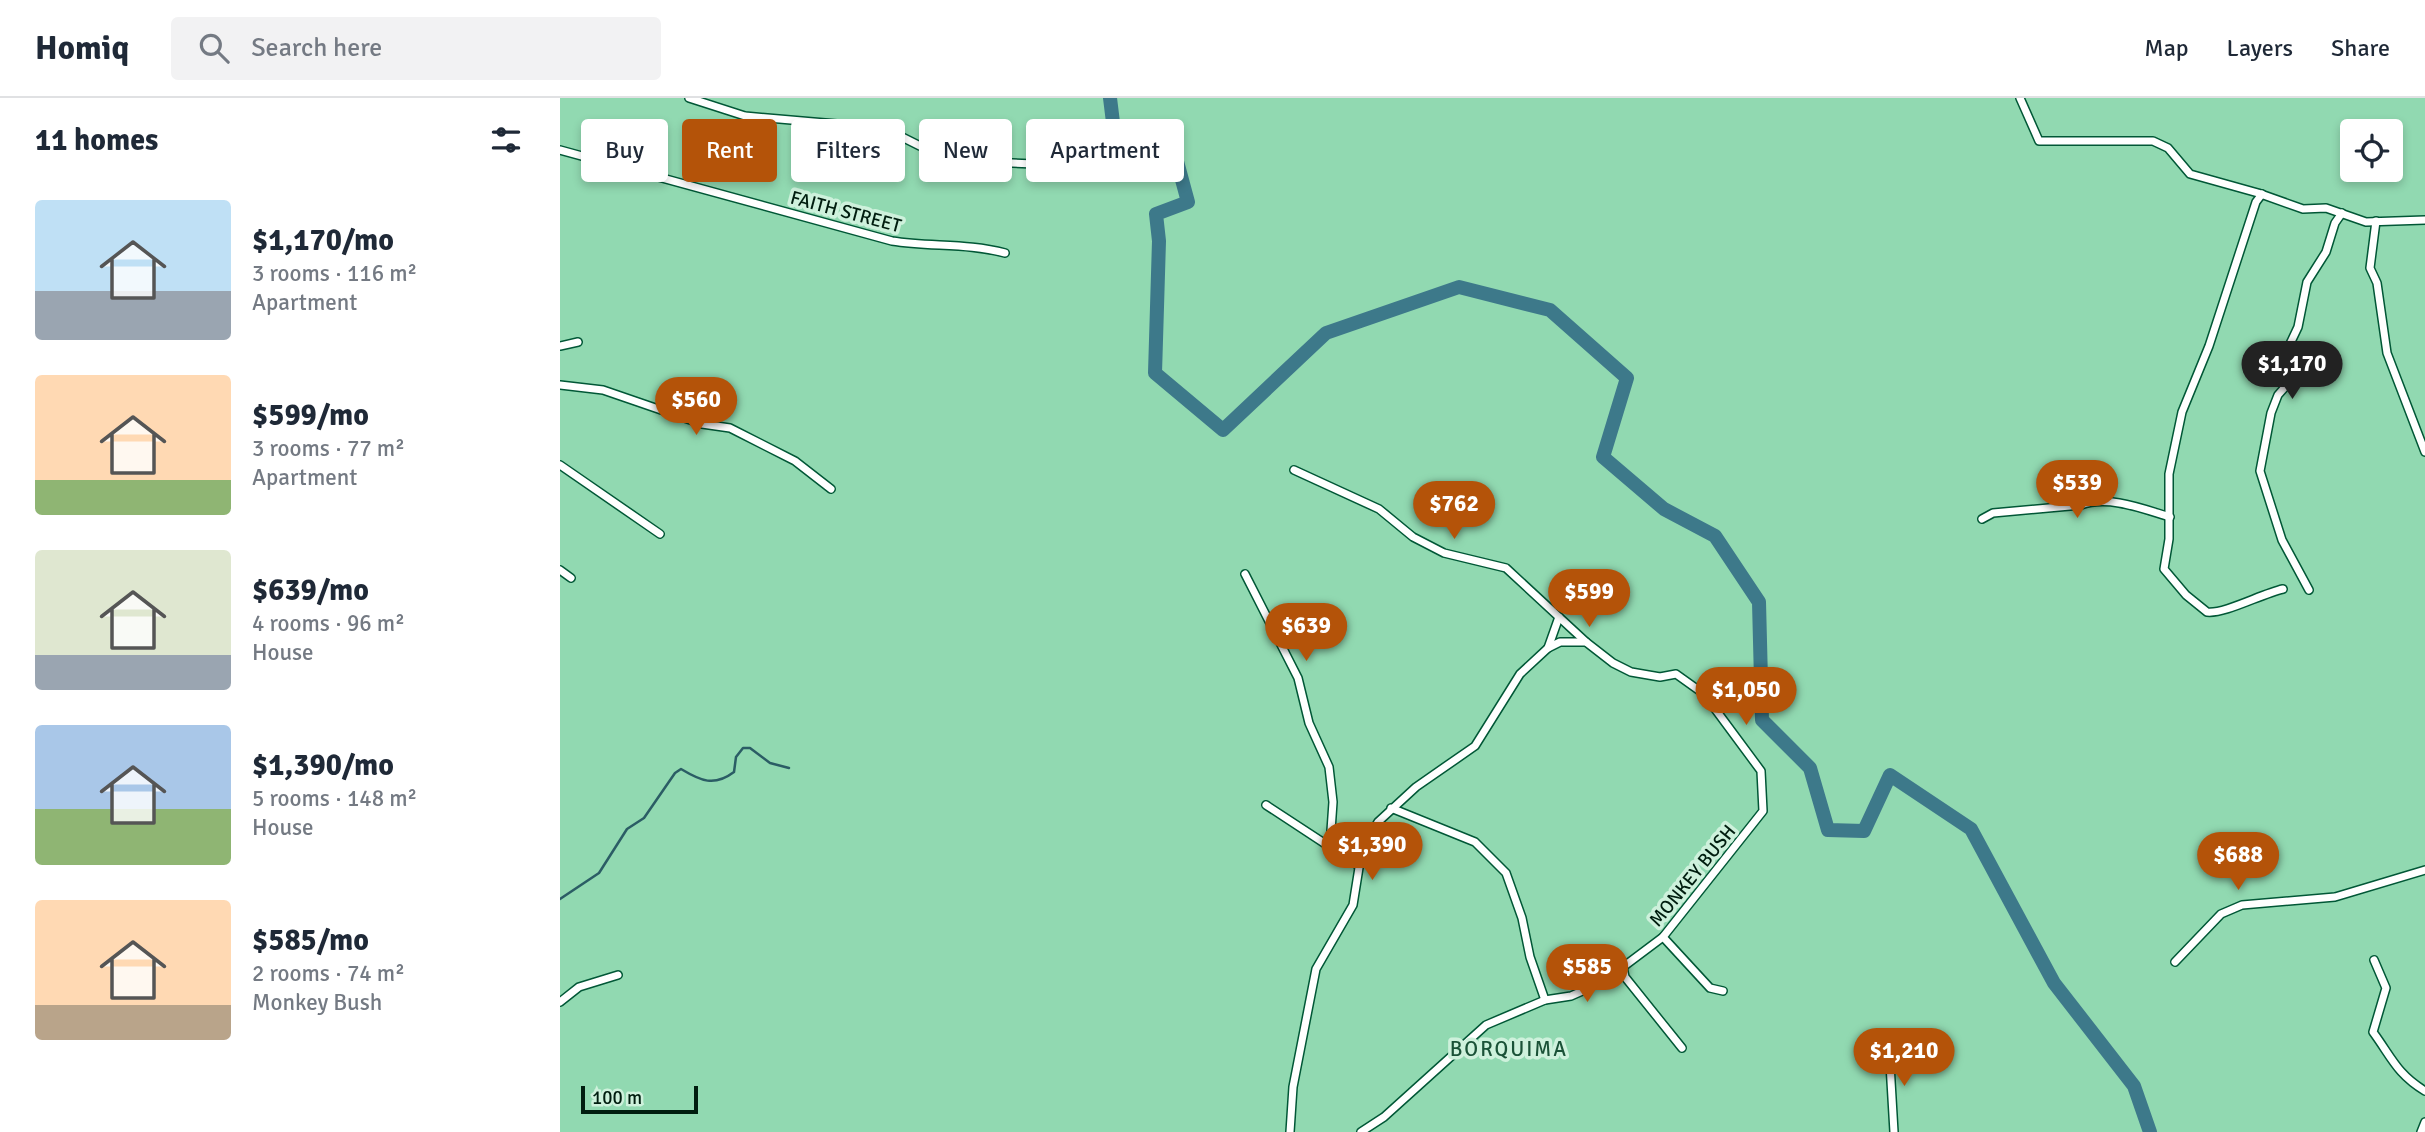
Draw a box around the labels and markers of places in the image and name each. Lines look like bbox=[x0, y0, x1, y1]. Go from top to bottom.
pin: $1,170 bbox=[2235, 342, 2349, 401]
pin: $560 bbox=[655, 378, 737, 437]
pin: $539 bbox=[2036, 460, 2118, 520]
pin: $762 bbox=[1413, 482, 1495, 541]
pin: $599 bbox=[1548, 570, 1630, 629]
pin: $639 bbox=[1265, 603, 1347, 663]
pin: $1,050 bbox=[1689, 668, 1803, 727]
pin: $1,390 bbox=[1315, 822, 1429, 882]
pin: $688 bbox=[2197, 832, 2279, 892]
pin: $585 bbox=[1546, 944, 1628, 1004]
pin: $1,210 bbox=[1847, 1028, 1961, 1088]

